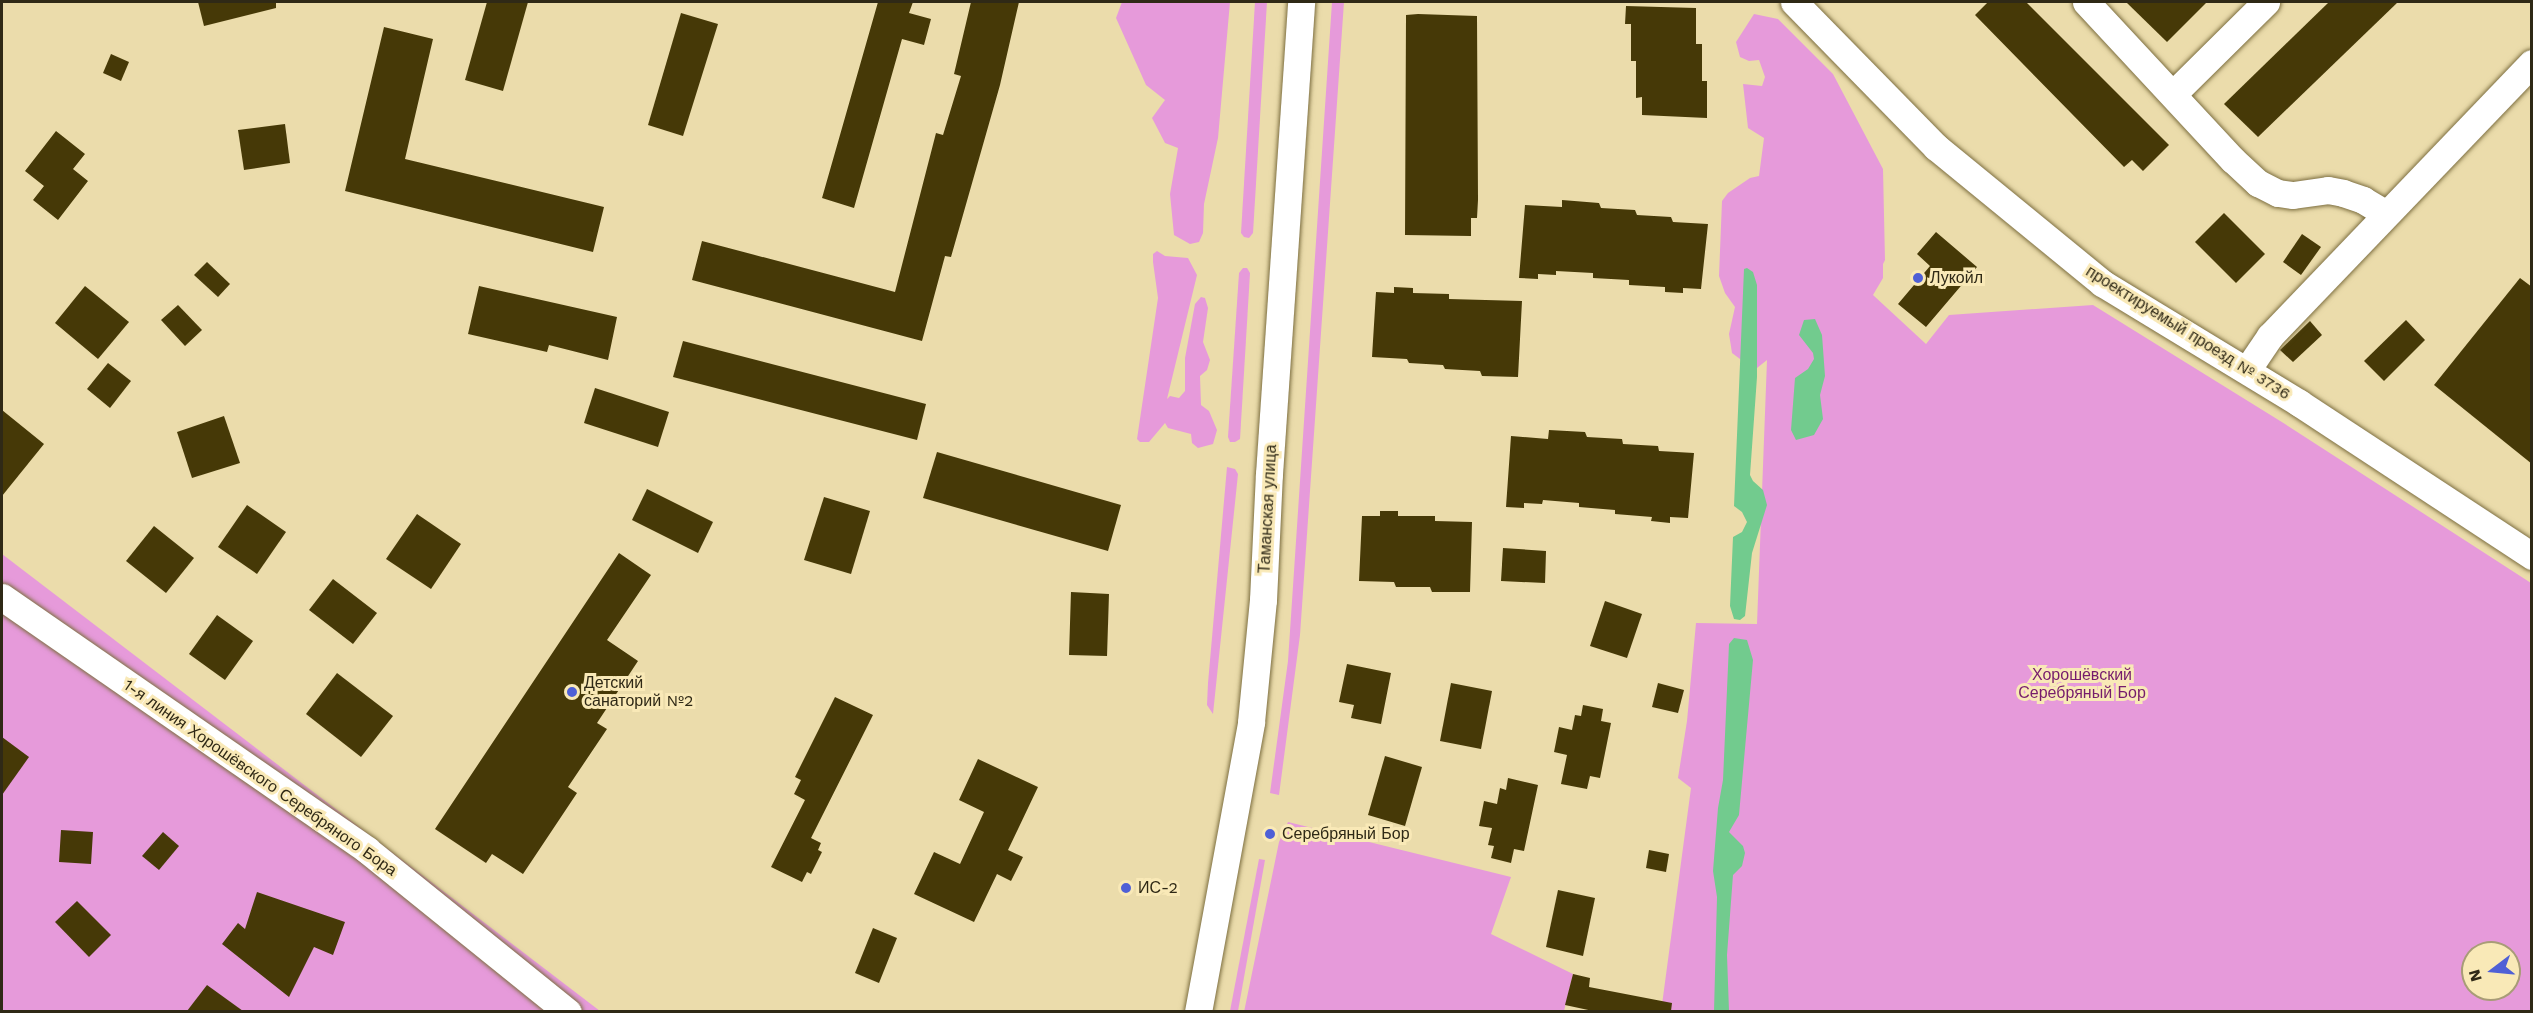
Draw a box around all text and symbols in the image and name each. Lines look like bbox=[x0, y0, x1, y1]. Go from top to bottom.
street label: проектируемый проезд № 3736 bbox=[2082, 262, 2294, 404]
place label: Лукойл bbox=[1930, 268, 1983, 288]
marker: Лукойл bbox=[1911, 271, 1925, 285]
street label: Таманская улица bbox=[1255, 444, 1281, 574]
park label: Хорошёвский Серебряный Бор bbox=[2018, 665, 2146, 703]
place label: Детский санаторий №2 bbox=[584, 673, 693, 711]
street label: 1-я линия Хорошёвского Серебряного Бора bbox=[120, 676, 400, 880]
marker: Детский санаторий №2 bbox=[565, 685, 579, 699]
place label: Серебряный Бор bbox=[1282, 824, 1410, 844]
marker: Серебряный Бор bbox=[1263, 827, 1277, 841]
place label: ИС-2 bbox=[1138, 878, 1178, 898]
marker: ИС-2 bbox=[1119, 881, 1133, 895]
north arrow bbox=[2461, 941, 2521, 1001]
text: N bbox=[2464, 967, 2486, 984]

